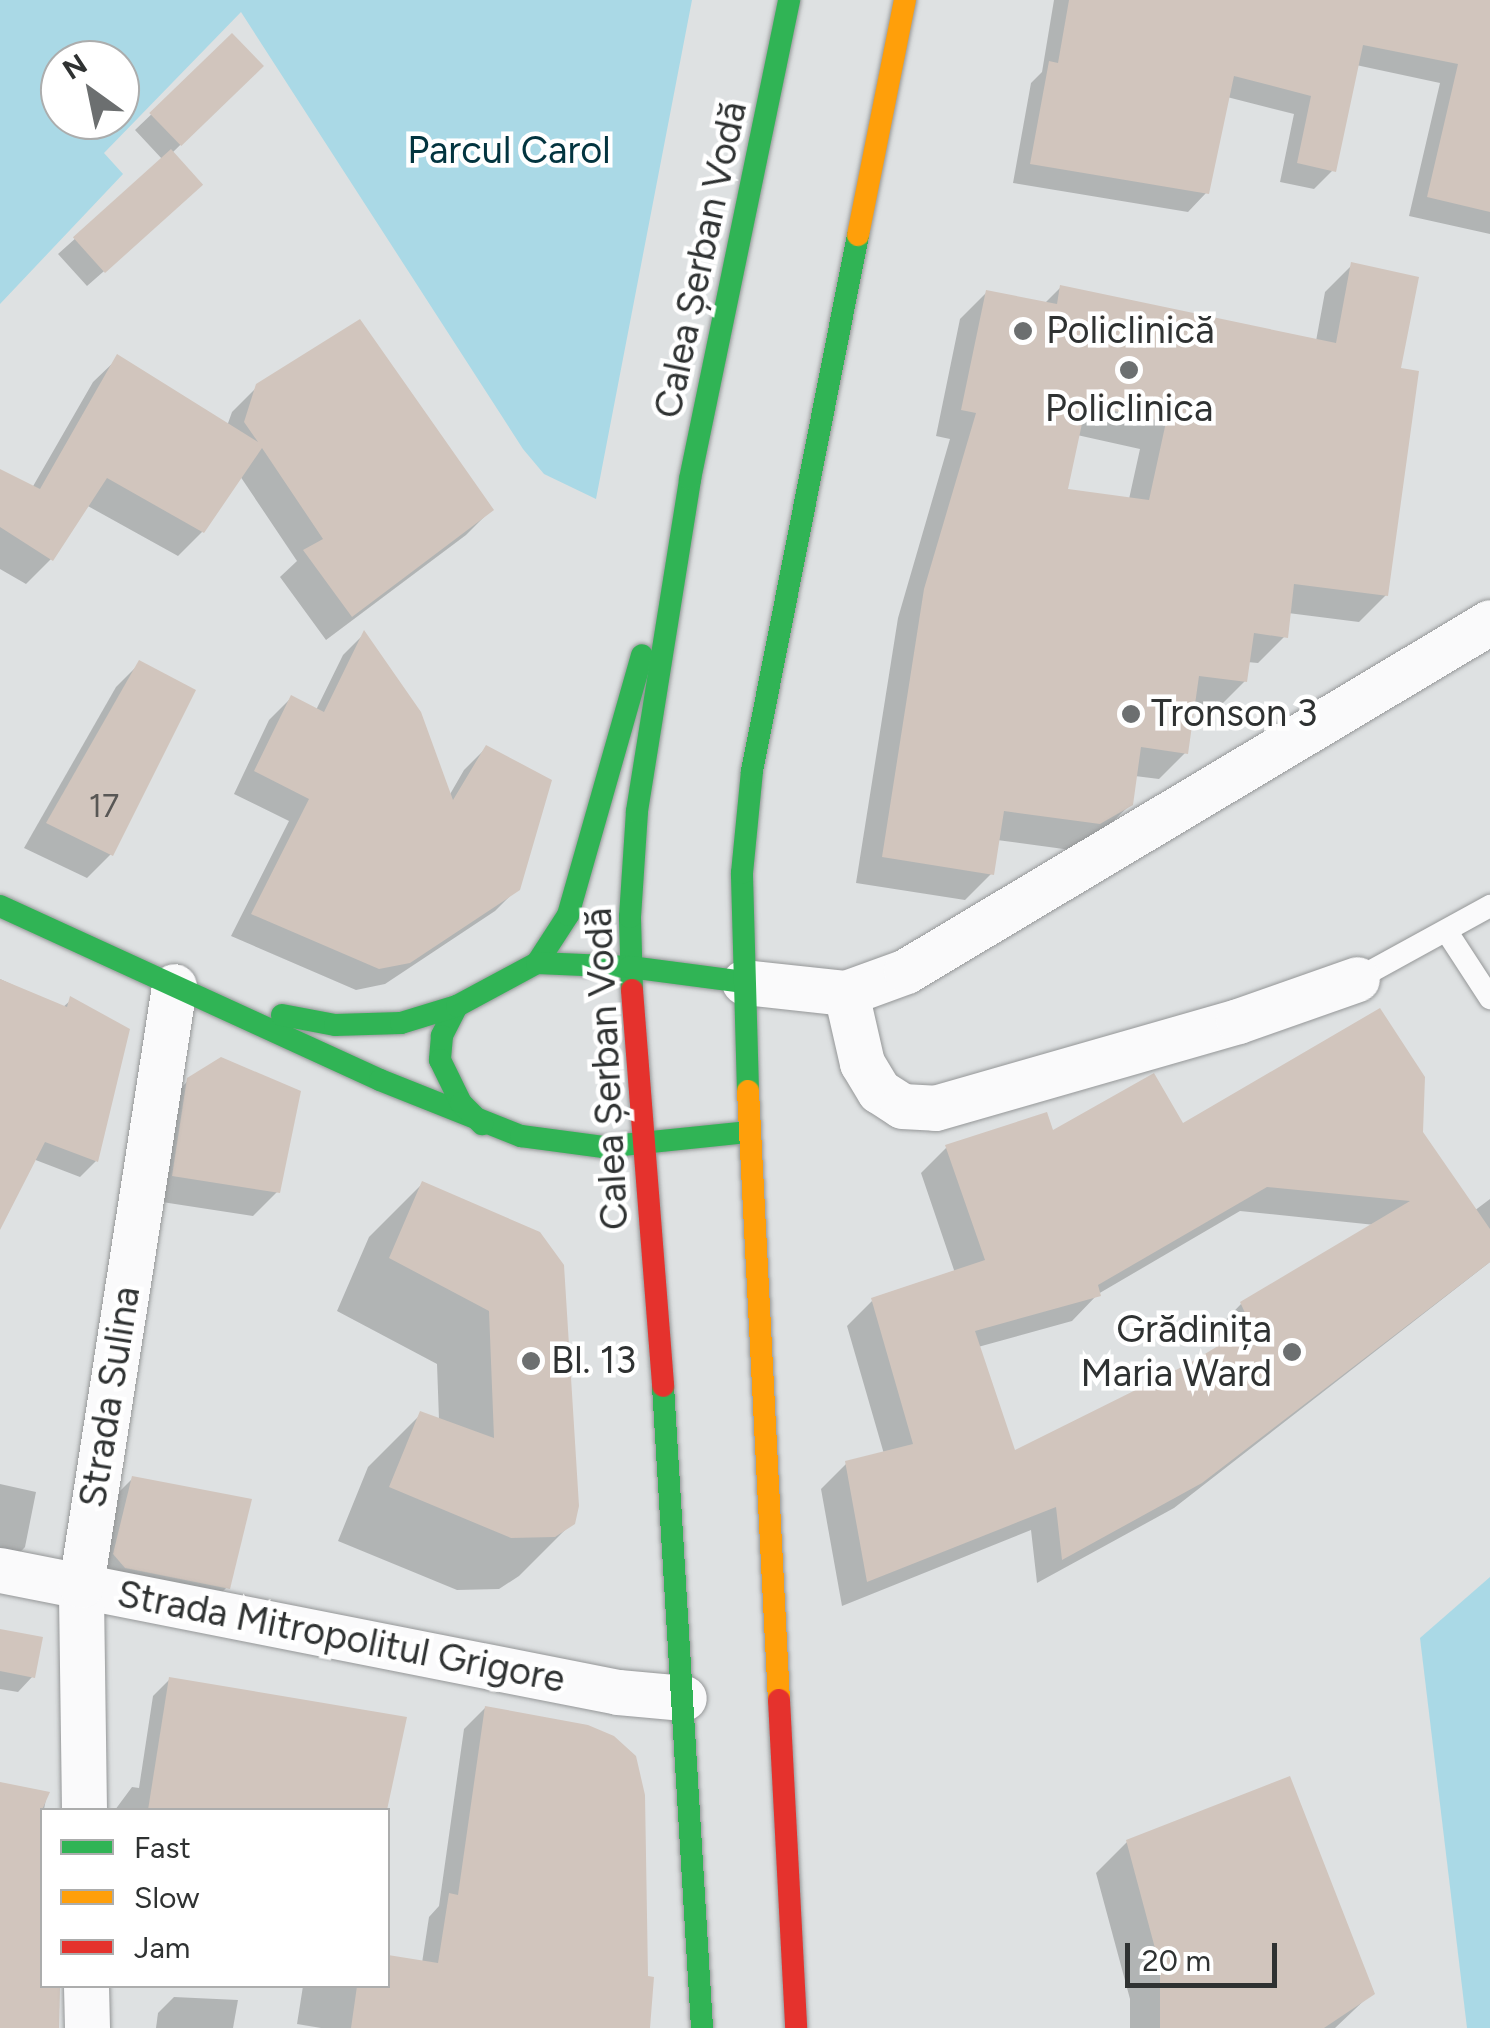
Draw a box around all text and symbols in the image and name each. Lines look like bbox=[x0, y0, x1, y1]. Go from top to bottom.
north arrow bbox=[40, 40, 140, 140]
text: N bbox=[56, 46, 93, 87]
street label: Calea Șerban Vodă bbox=[645, 98, 757, 422]
park label: Parcul Carol bbox=[407, 128, 611, 174]
place label: Policlinică bbox=[1046, 308, 1214, 354]
marker: Policlinică bbox=[1010, 318, 1036, 344]
marker: Policlinica bbox=[1118, 359, 1140, 381]
place label: Policlinica bbox=[1045, 386, 1213, 432]
place label: Tronson 3 bbox=[1151, 691, 1317, 737]
marker: Tronson 3 bbox=[1120, 703, 1142, 725]
house number: 17 bbox=[89, 787, 119, 825]
street label: Calea Șerban Vodă bbox=[576, 907, 638, 1231]
street label: Strada Sulina bbox=[70, 1283, 150, 1511]
place label: Grădinița Maria Ward bbox=[1081, 1307, 1272, 1396]
place label: Bl. 13 bbox=[551, 1338, 636, 1384]
marker: Grădinița Maria Ward bbox=[1281, 1341, 1303, 1363]
marker: Bl. 13 bbox=[520, 1350, 542, 1372]
street label: Strada Mitropolitul Grigore bbox=[114, 1571, 568, 1703]
legend bbox=[40, 1808, 390, 1988]
text: Fast bbox=[134, 1829, 191, 1866]
text: Slow bbox=[134, 1879, 200, 1916]
scale bar bbox=[1130, 1923, 1282, 1985]
text: Jam bbox=[134, 1929, 190, 1966]
text: 20 m bbox=[1142, 1942, 1211, 1979]

